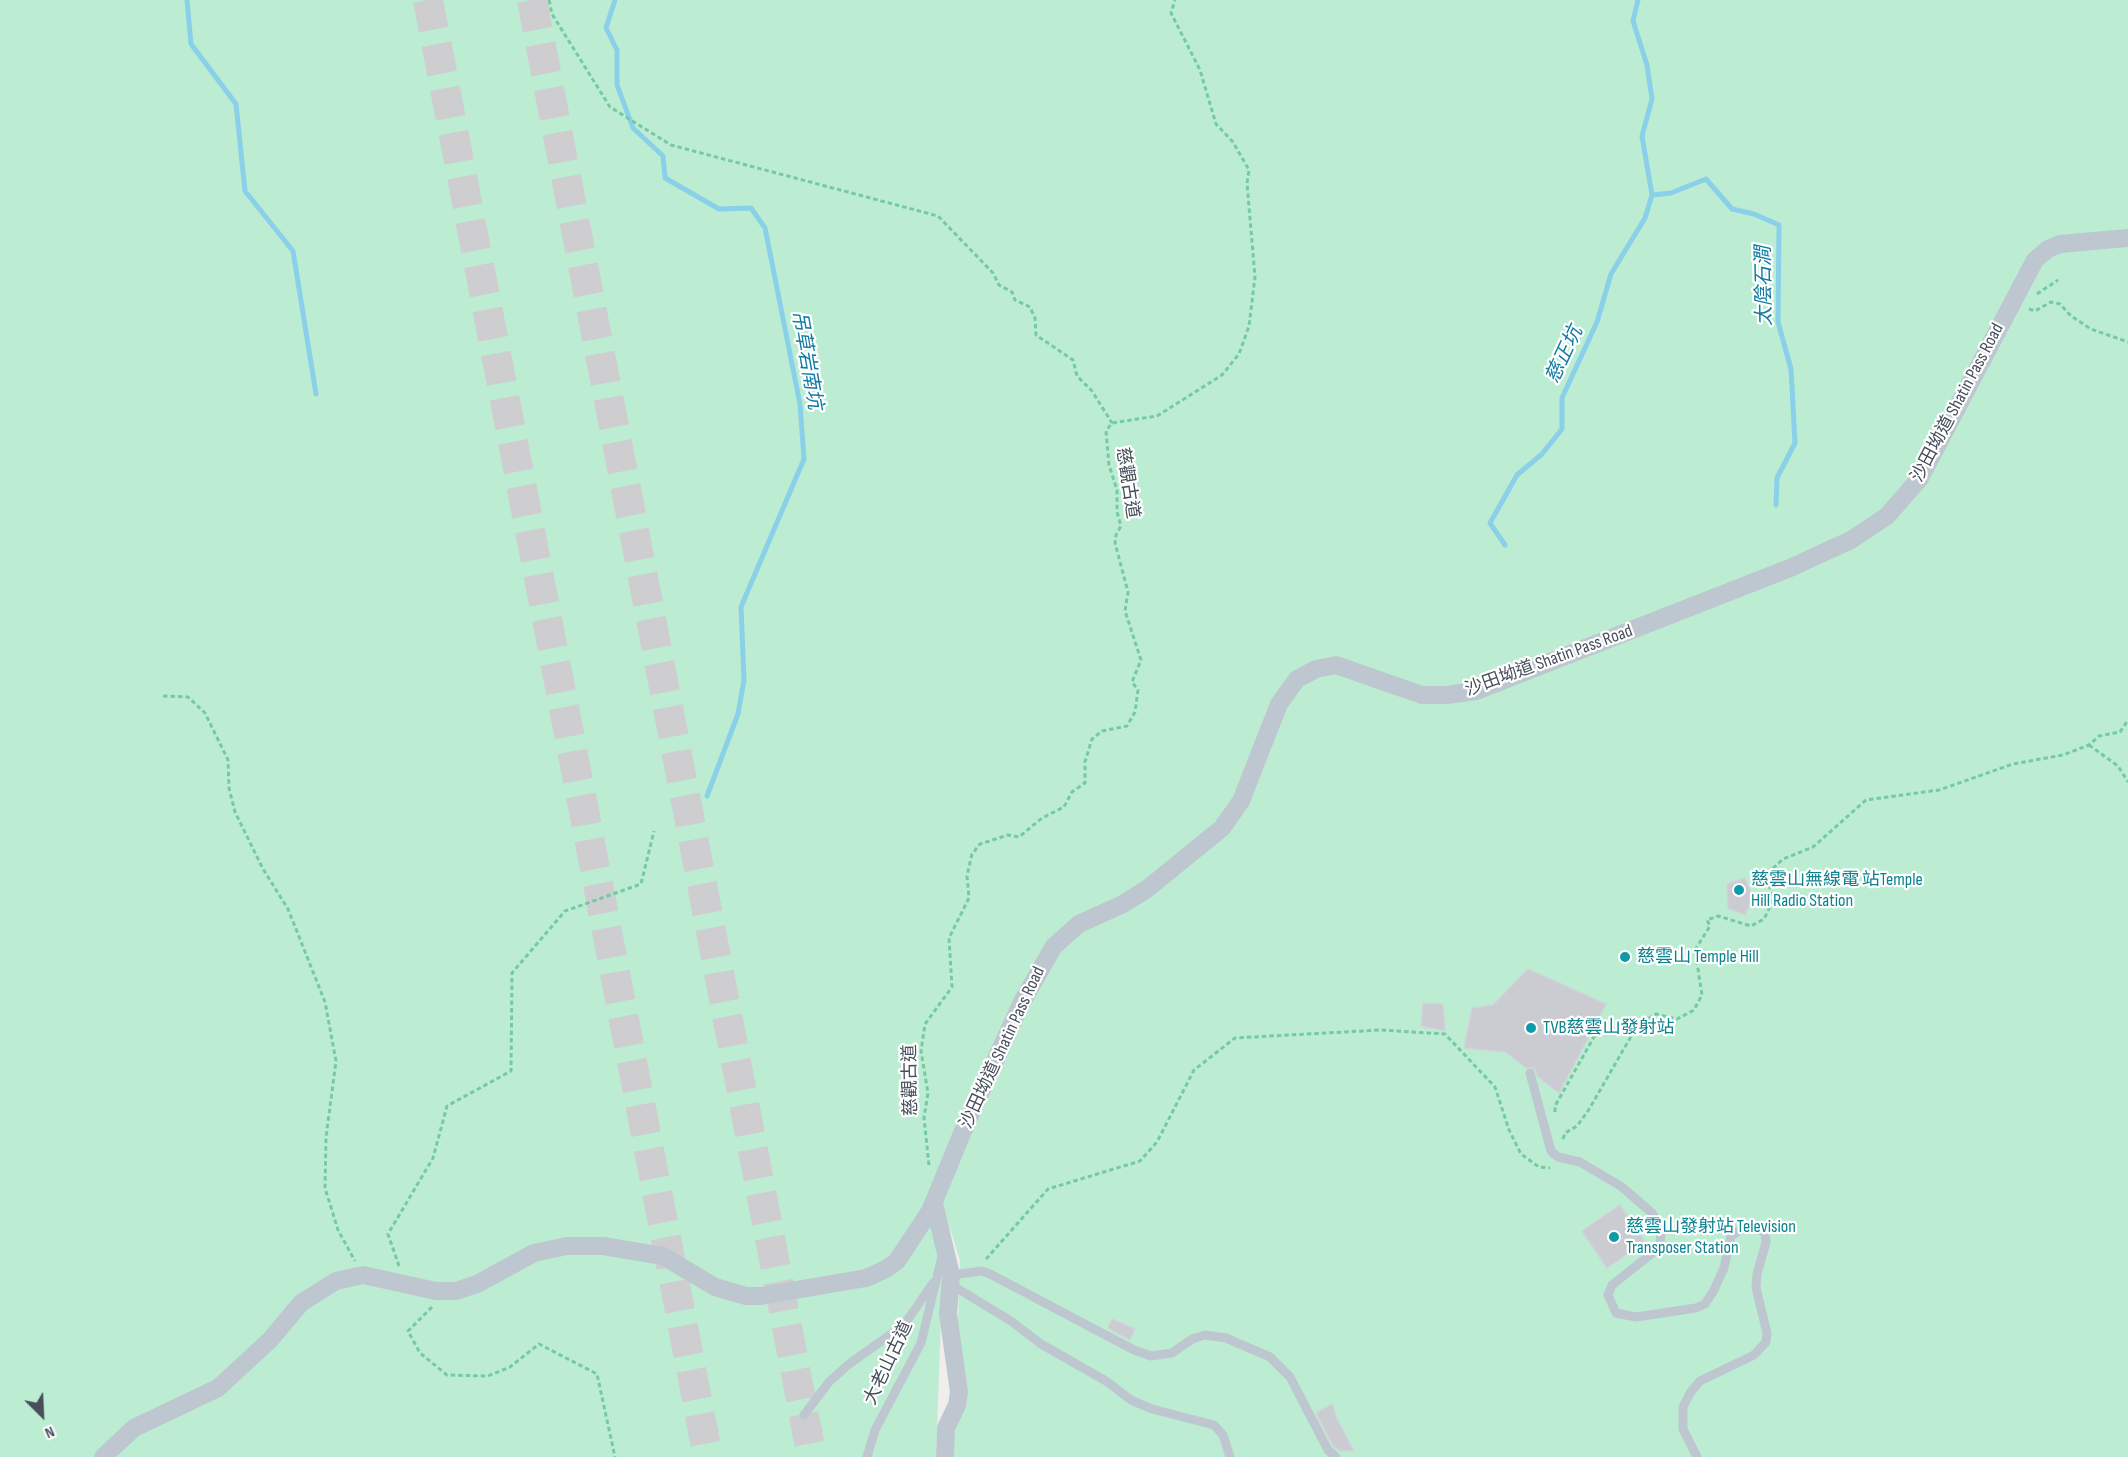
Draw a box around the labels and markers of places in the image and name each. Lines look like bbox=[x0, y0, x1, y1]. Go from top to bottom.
place label: 慈雲山無線電 站Temple Hill Radio Station bbox=[1751, 869, 1923, 912]
marker: 慈雲山無線電 站Temple Hill Radio Station bbox=[1732, 883, 1746, 897]
place label: 慈雲山 Temple Hill bbox=[1637, 946, 1759, 968]
marker: 慈雲山 Temple Hill bbox=[1618, 950, 1632, 964]
place label: TVB慈雲山發射站 bbox=[1543, 1017, 1675, 1039]
marker: TVB慈雲山發射站 bbox=[1524, 1021, 1538, 1035]
place label: 慈雲山發射站 Television Transposer Station bbox=[1626, 1216, 1796, 1258]
marker: 慈雲山發射站 Television Transposer Station bbox=[1607, 1230, 1621, 1244]

